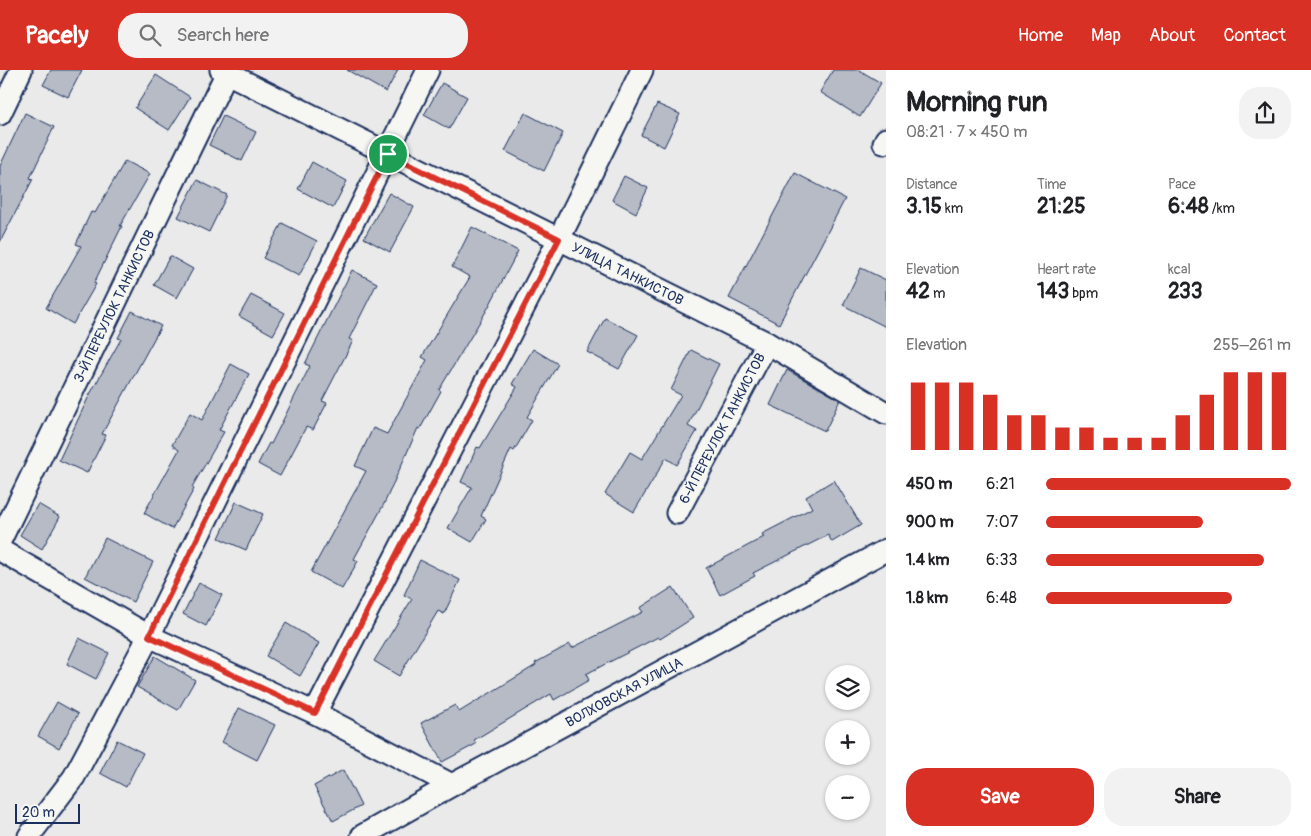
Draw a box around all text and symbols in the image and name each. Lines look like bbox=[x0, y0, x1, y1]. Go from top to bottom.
search box bbox=[118, 13, 468, 58]
text: Pacely bbox=[25, 21, 88, 50]
icon: search bbox=[136, 21, 164, 49]
text: Search here bbox=[176, 23, 269, 47]
text: Home bbox=[1018, 24, 1063, 47]
text: Map bbox=[1091, 24, 1121, 47]
text: About bbox=[1149, 24, 1195, 47]
text: Contact bbox=[1223, 24, 1286, 47]
text: Morning run bbox=[906, 85, 1048, 120]
button: share bbox=[1239, 87, 1291, 139]
text: 08:21 · 7 × 450 m bbox=[906, 122, 1027, 142]
pin bbox=[367, 133, 409, 175]
icon: arrive bbox=[374, 140, 402, 168]
text: Distance bbox=[906, 176, 957, 193]
text: Time bbox=[1037, 176, 1066, 193]
text: Pace bbox=[1168, 176, 1196, 193]
text: 3.15 bbox=[906, 193, 942, 220]
text: 21:25 bbox=[1037, 193, 1086, 220]
text: 6:48 bbox=[1168, 193, 1209, 220]
text: km bbox=[942, 200, 963, 217]
text: /km bbox=[1209, 200, 1235, 217]
street label: 3-Й ПЕРЕУЛОК ТАНКИСТОВ bbox=[70, 227, 158, 385]
street label: УЛИЦА ТАНКИСТОВ bbox=[569, 238, 687, 309]
text: Elevation bbox=[906, 261, 959, 278]
text: Heart rate bbox=[1037, 261, 1096, 278]
text: kcal bbox=[1168, 261, 1191, 278]
text: 42 bbox=[906, 278, 930, 305]
text: 143 bbox=[1037, 278, 1069, 305]
text: 233 bbox=[1168, 278, 1203, 305]
text: m bbox=[930, 285, 945, 302]
text: bpm bbox=[1069, 285, 1098, 302]
text: Elevation bbox=[906, 335, 967, 355]
text: 255–261 m bbox=[1213, 335, 1291, 355]
street label: 6-Й ПЕРЕУЛОК ТАНКИСТОВ bbox=[675, 350, 769, 506]
text: 450 m bbox=[906, 474, 953, 494]
text: 6:21 bbox=[986, 474, 1015, 494]
text: 900 m bbox=[906, 512, 954, 532]
text: 7:07 bbox=[986, 512, 1018, 532]
text: 1.4 km bbox=[906, 550, 949, 570]
text: 6:33 bbox=[986, 550, 1017, 570]
text: 1.8 km bbox=[906, 588, 948, 608]
text: 6:48 bbox=[986, 588, 1017, 608]
street label: ВОЛХОВСКАЯ УЛИЦА bbox=[562, 653, 686, 731]
map controls bbox=[825, 665, 870, 820]
button: layers bbox=[825, 665, 870, 710]
button: + bbox=[825, 720, 870, 765]
button: Save bbox=[906, 768, 1094, 826]
button: Share bbox=[1104, 768, 1291, 826]
button: − bbox=[825, 775, 870, 820]
scale bar bbox=[15, 801, 80, 824]
text: 20 m bbox=[22, 804, 55, 821]

